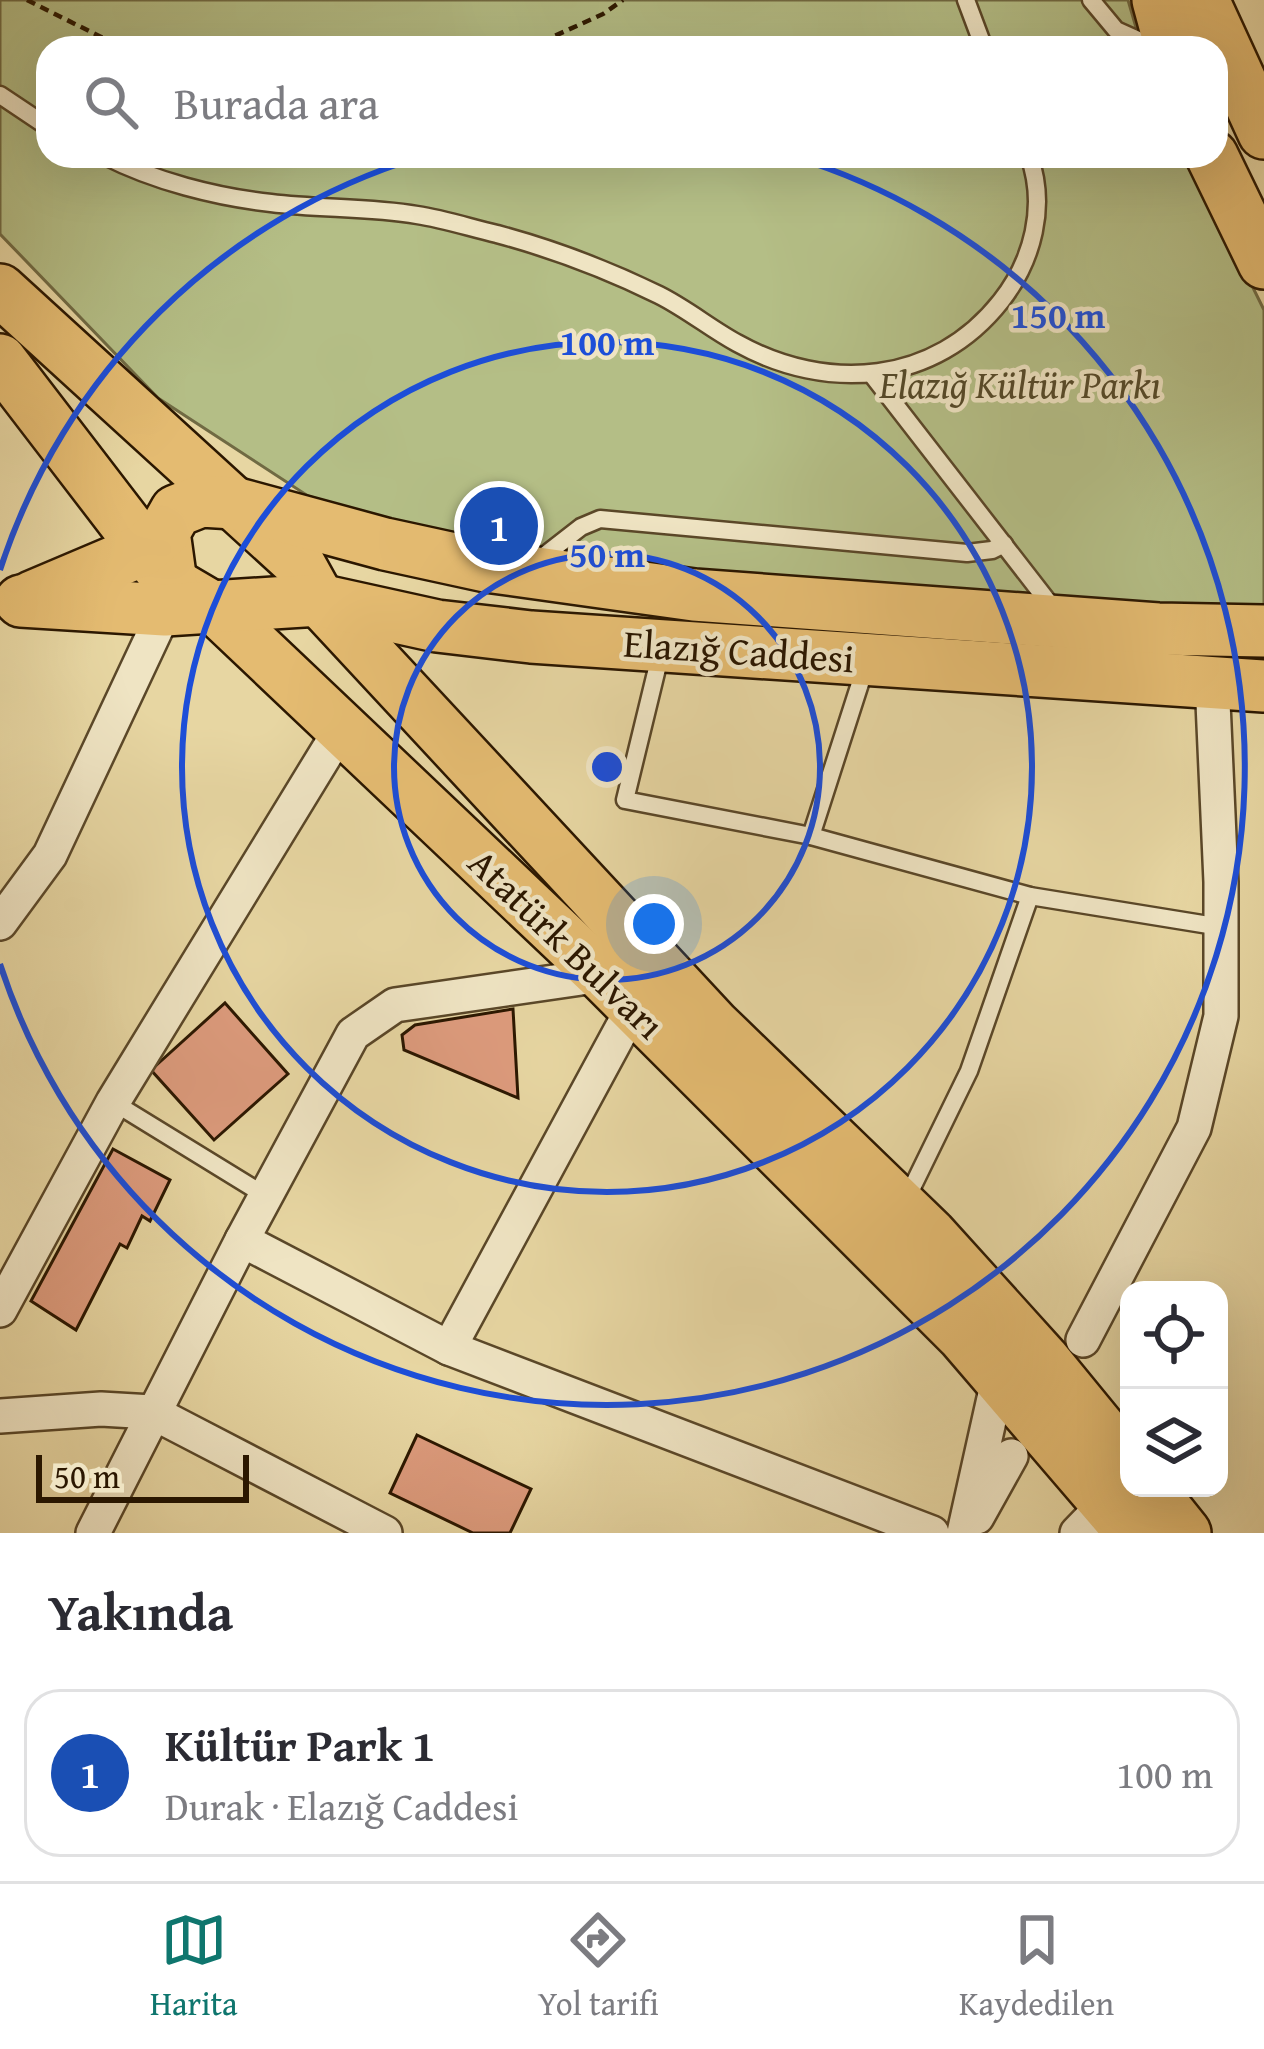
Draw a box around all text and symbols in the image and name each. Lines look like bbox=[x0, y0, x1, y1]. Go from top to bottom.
search box bbox=[36, 36, 1228, 168]
icon: search bbox=[78, 69, 144, 135]
text: Burada ara bbox=[174, 70, 379, 135]
text: 150 m bbox=[1011, 288, 1106, 341]
text: 100 m bbox=[560, 315, 655, 368]
park label: Elazığ Kültür Parkı bbox=[878, 355, 1161, 412]
pin: 1 bbox=[460, 481, 538, 571]
text: 50 m bbox=[569, 527, 645, 580]
street label: Elazığ Caddesi bbox=[622, 614, 856, 686]
centre of rings bbox=[586, 746, 628, 788]
street label: Atatürk Bulvarı bbox=[456, 834, 678, 1052]
your location bbox=[624, 894, 684, 954]
map controls bbox=[1120, 1281, 1228, 1497]
button: locate bbox=[1120, 1281, 1228, 1389]
button: layers bbox=[1120, 1389, 1228, 1497]
scale bar bbox=[36, 1449, 249, 1502]
text: 50 m bbox=[54, 1452, 120, 1500]
text: Yakında bbox=[48, 1574, 233, 1649]
text: Kültür Park 1 bbox=[165, 1712, 435, 1777]
text: 1 bbox=[80, 1745, 100, 1802]
text: 100 m bbox=[1116, 1745, 1213, 1802]
text: Durak · Elazığ Caddesi bbox=[165, 1777, 518, 1834]
tab: Harita bbox=[150, 1907, 238, 2027]
tab: Yol tarifi bbox=[538, 1907, 659, 2027]
tab: Kaydedilen bbox=[959, 1907, 1114, 2027]

